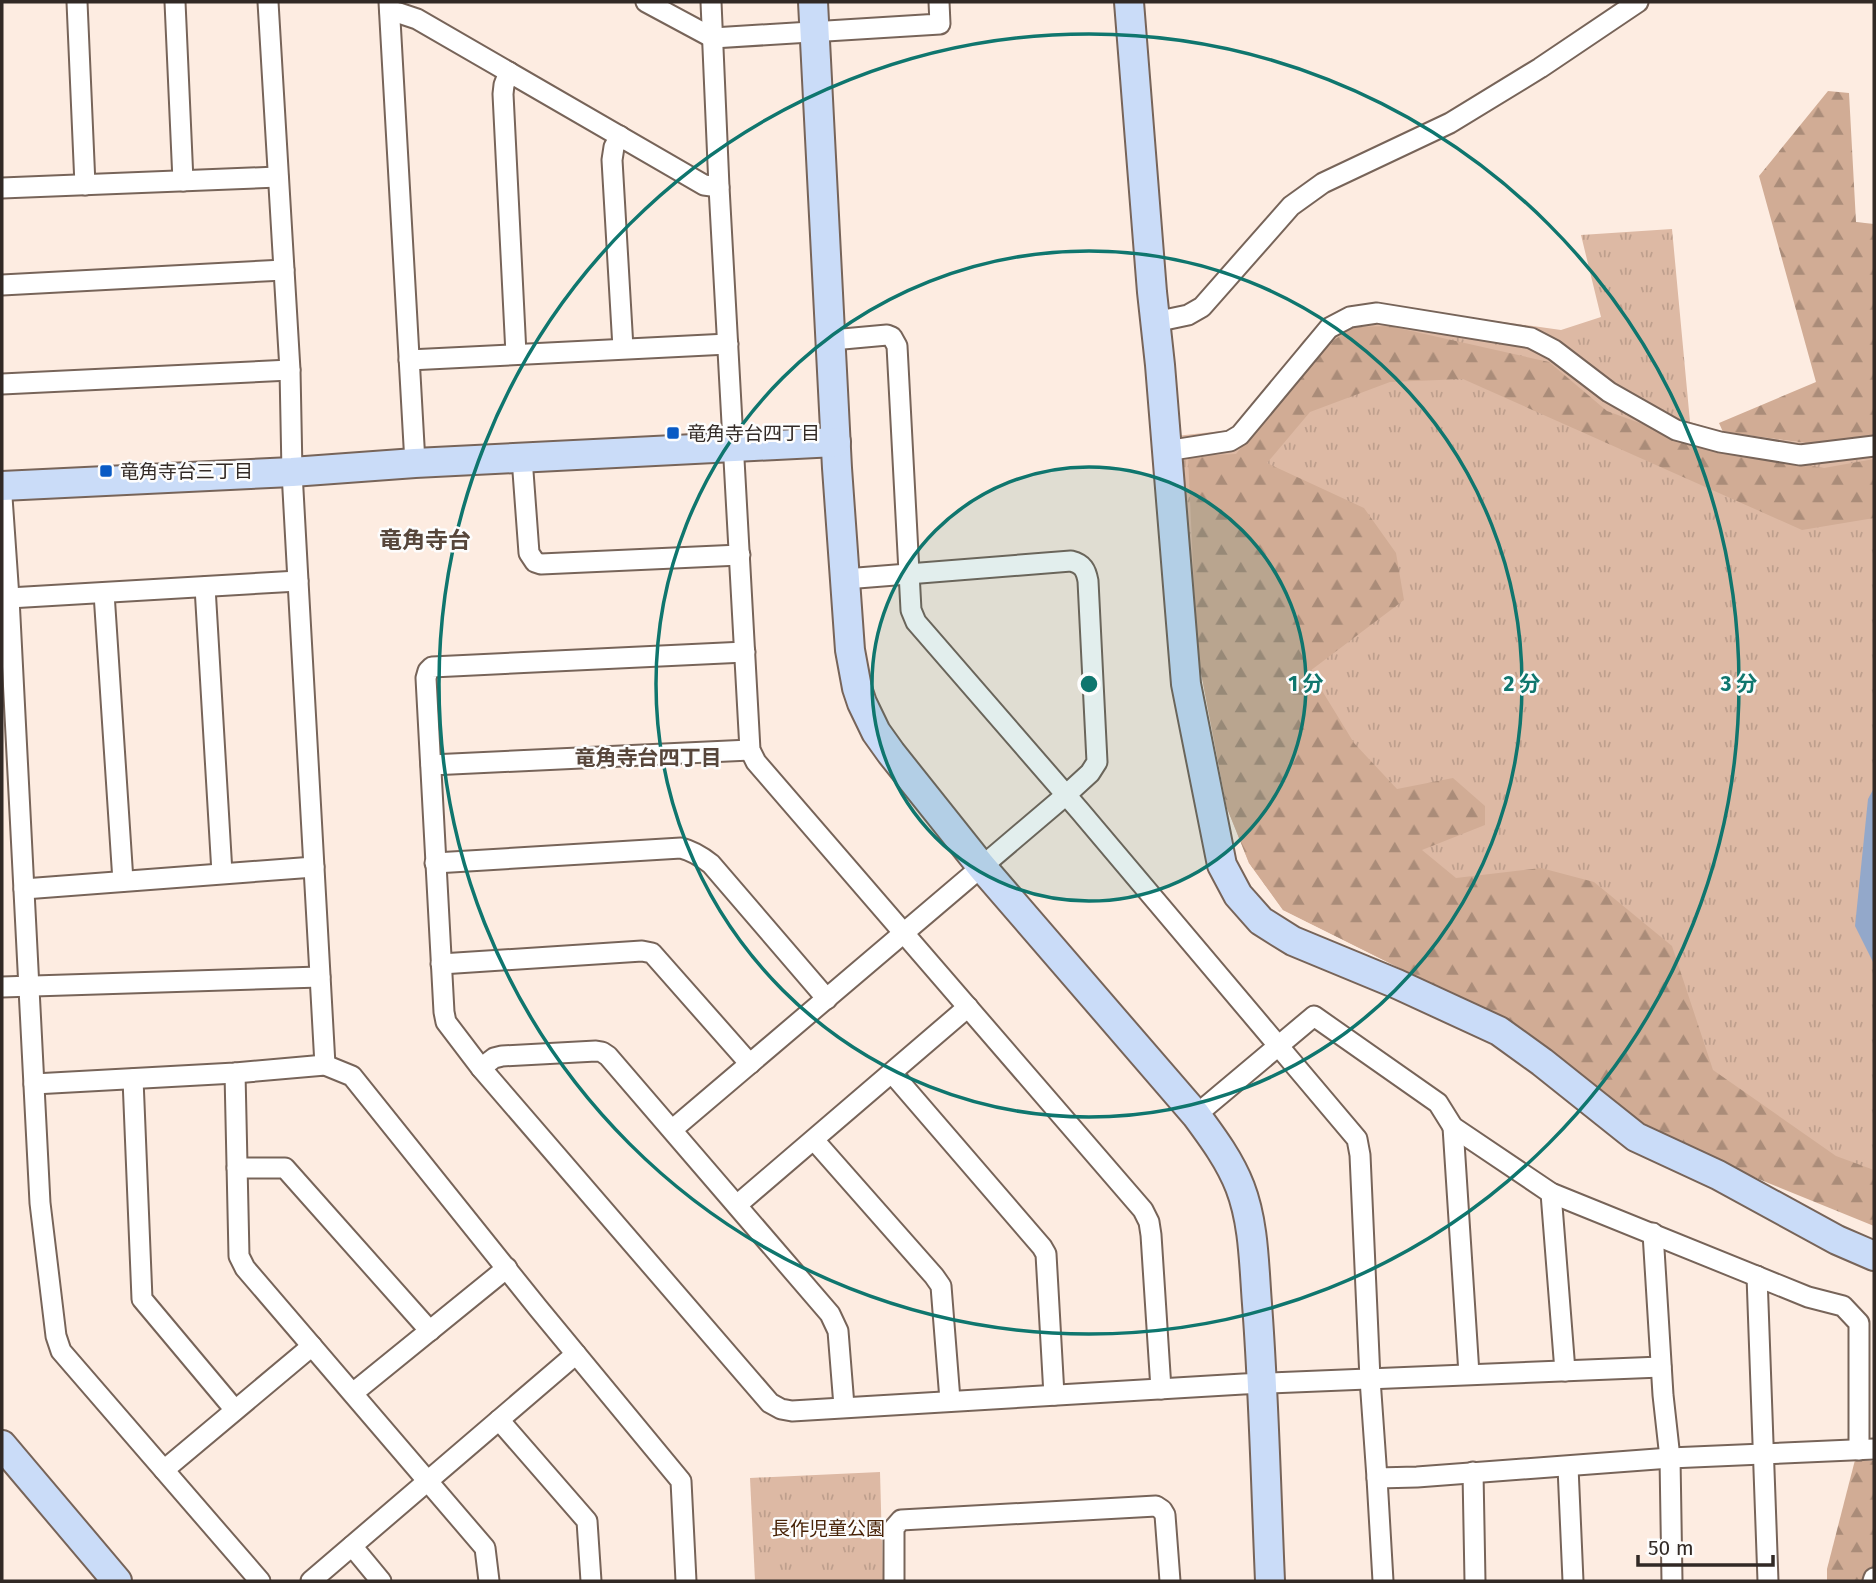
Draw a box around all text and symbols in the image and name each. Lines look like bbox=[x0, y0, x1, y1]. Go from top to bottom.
place label: 竜角寺台四丁目 bbox=[687, 422, 820, 445]
marker: 竜角寺台四丁目 bbox=[665, 425, 681, 441]
place label: 竜角寺台三丁目 bbox=[120, 460, 253, 483]
marker: 竜角寺台三丁目 bbox=[98, 463, 114, 479]
district label: 竜角寺台 bbox=[379, 526, 471, 554]
text: 1 分 bbox=[1288, 671, 1324, 697]
text: 2 分 bbox=[1504, 671, 1540, 697]
text: 3 分 bbox=[1720, 671, 1757, 697]
centre of rings bbox=[1077, 672, 1101, 696]
district label: 竜角寺台四丁目 bbox=[575, 745, 722, 771]
park label: 長作児童公園 bbox=[771, 1517, 885, 1540]
scale bar bbox=[1638, 1524, 1773, 1568]
text: 50 m bbox=[1648, 1535, 1694, 1561]

